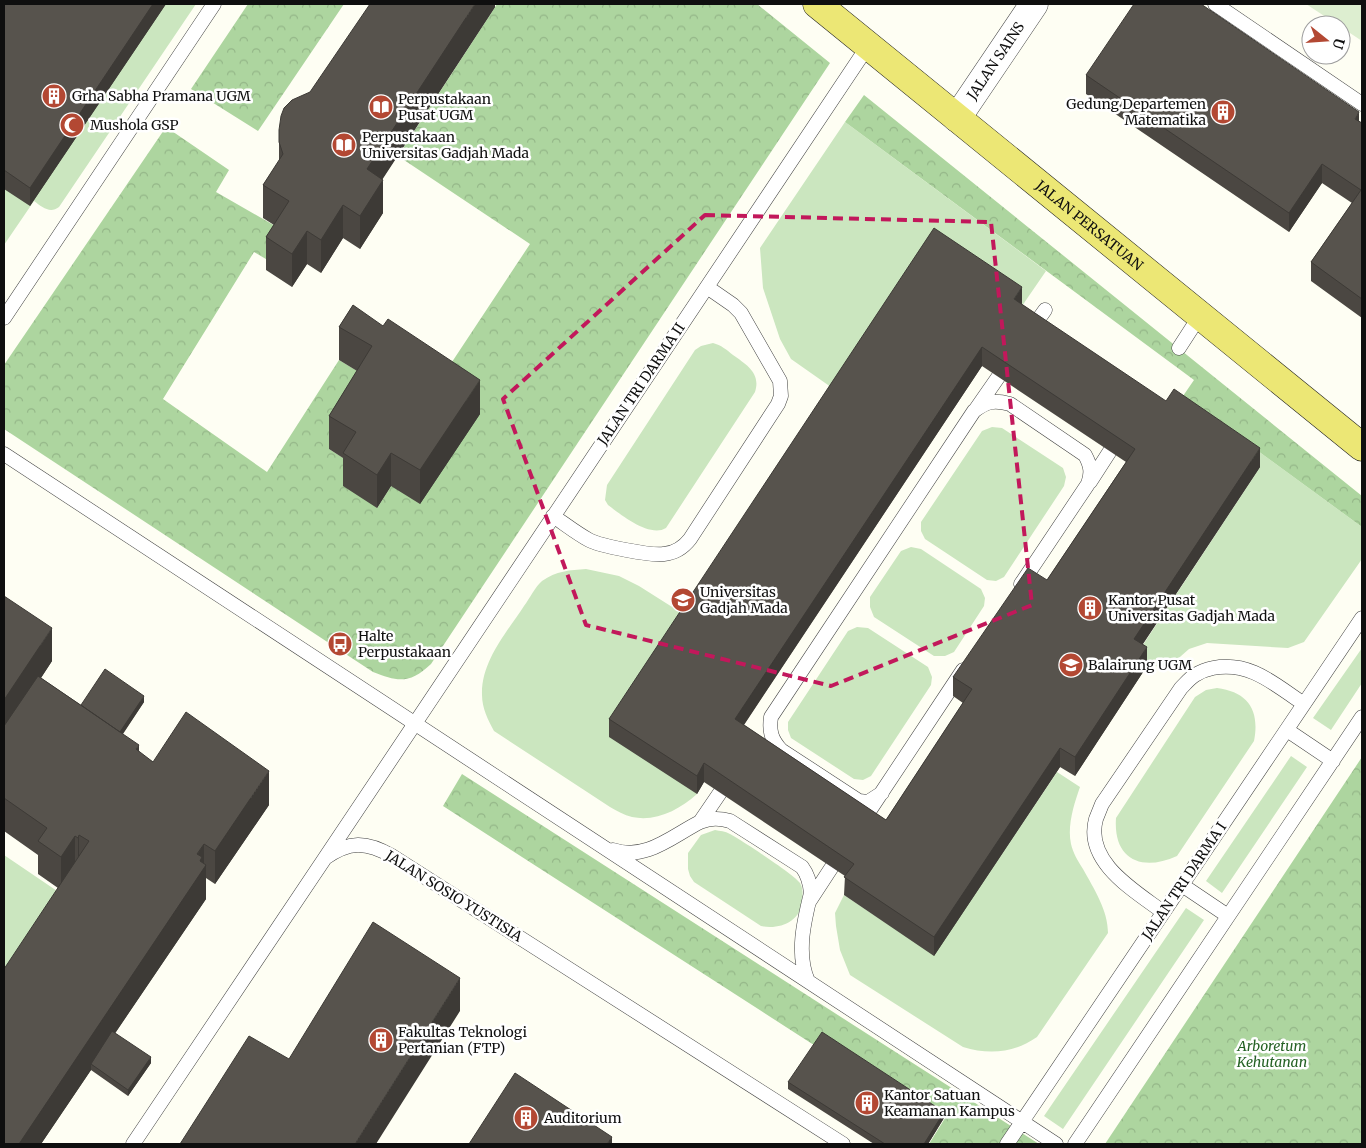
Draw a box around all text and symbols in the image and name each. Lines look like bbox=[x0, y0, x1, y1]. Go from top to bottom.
north arrow bbox=[1301, 15, 1351, 65]
street label: JALAN SAINS bbox=[962, 18, 1028, 104]
text: U bbox=[1328, 36, 1349, 52]
building icon: Grha Sabha Pramana UGM bbox=[41, 83, 67, 109]
place label: Grha Sabha Pramana UGM bbox=[72, 87, 251, 105]
place label: Perpustakaan Pusat UGM bbox=[398, 90, 491, 124]
library icon: Perpustakaan Pusat UGM bbox=[368, 94, 394, 120]
place label: Gedung Departemen Matematika bbox=[1066, 95, 1206, 129]
building icon: Gedung Departemen Matematika bbox=[1210, 99, 1236, 125]
mosque icon: Mushola GSP bbox=[59, 112, 85, 138]
place label: Mushola GSP bbox=[90, 116, 178, 134]
place label: Perpustakaan Universitas Gadjah Mada bbox=[362, 128, 530, 162]
library icon: Perpustakaan Universitas Gadjah Mada bbox=[331, 132, 357, 158]
street label: JALAN PERSATUAN bbox=[1031, 176, 1147, 275]
street label: JALAN TRI DARMA II bbox=[593, 319, 689, 449]
place label: Universitas Gadjah Mada bbox=[700, 583, 788, 617]
school or university icon: Universitas Gadjah Mada bbox=[670, 587, 696, 613]
place label: Kantor Pusat Universitas Gadjah Mada bbox=[1108, 591, 1276, 625]
building icon: Kantor Pusat Universitas Gadjah Mada bbox=[1077, 595, 1103, 621]
place label: Halte Perpustakaan bbox=[358, 627, 451, 661]
bus stop icon: Halte Perpustakaan bbox=[327, 631, 353, 657]
school or university icon: Balairung UGM bbox=[1058, 652, 1084, 678]
place label: Balairung UGM bbox=[1088, 656, 1192, 674]
street label: JALAN TRI DARMA I bbox=[1137, 819, 1230, 944]
street label: JALAN SOSIO YUSTISIA bbox=[381, 846, 526, 946]
place label: Fakultas Teknologi Pertanian (FTP) bbox=[398, 1023, 527, 1057]
building icon: Fakultas Teknologi Pertanian (FTP) bbox=[368, 1027, 394, 1053]
park label: Arboretum Kehutanan bbox=[1236, 1037, 1307, 1071]
place label: Kantor Satuan Keamanan Kampus bbox=[884, 1086, 1015, 1120]
building icon: Kantor Satuan Keamanan Kampus bbox=[854, 1090, 880, 1116]
building icon: Auditorium bbox=[513, 1105, 539, 1131]
place label: Auditorium bbox=[543, 1109, 622, 1127]

